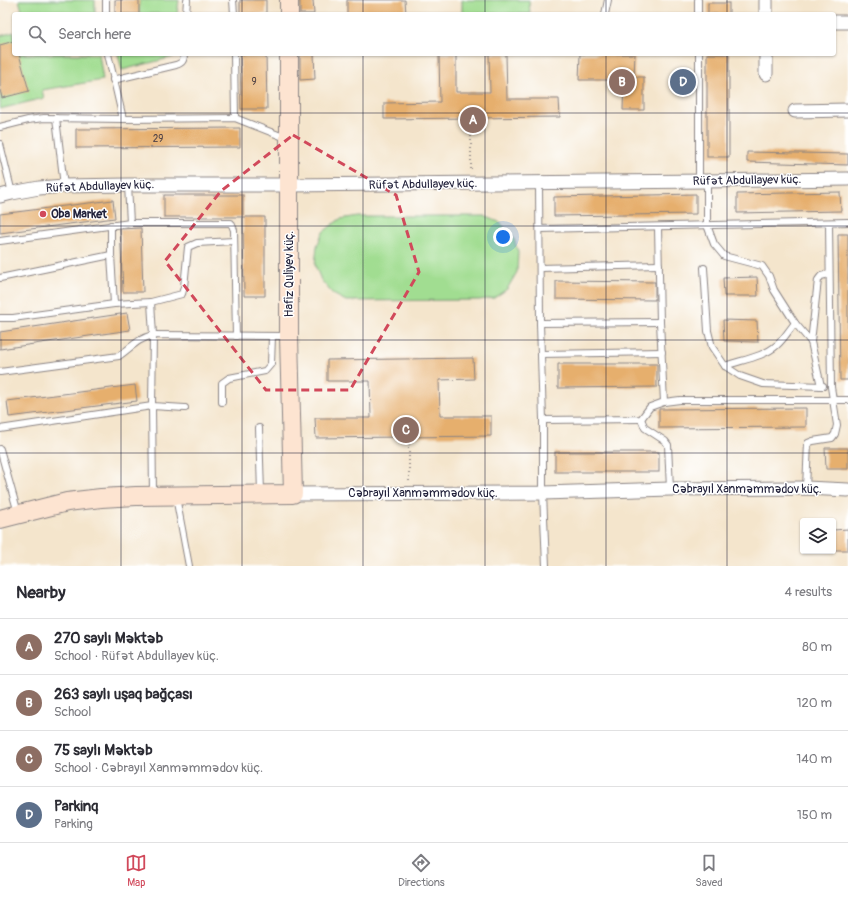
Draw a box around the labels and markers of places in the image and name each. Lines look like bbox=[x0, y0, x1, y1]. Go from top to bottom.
pin: B bbox=[609, 67, 635, 97]
pin: D bbox=[670, 67, 696, 97]
pin: A bbox=[460, 105, 486, 135]
place label: Oba Market bbox=[51, 207, 108, 222]
marker: Oba Market bbox=[38, 209, 48, 219]
pin: C bbox=[393, 415, 419, 445]

